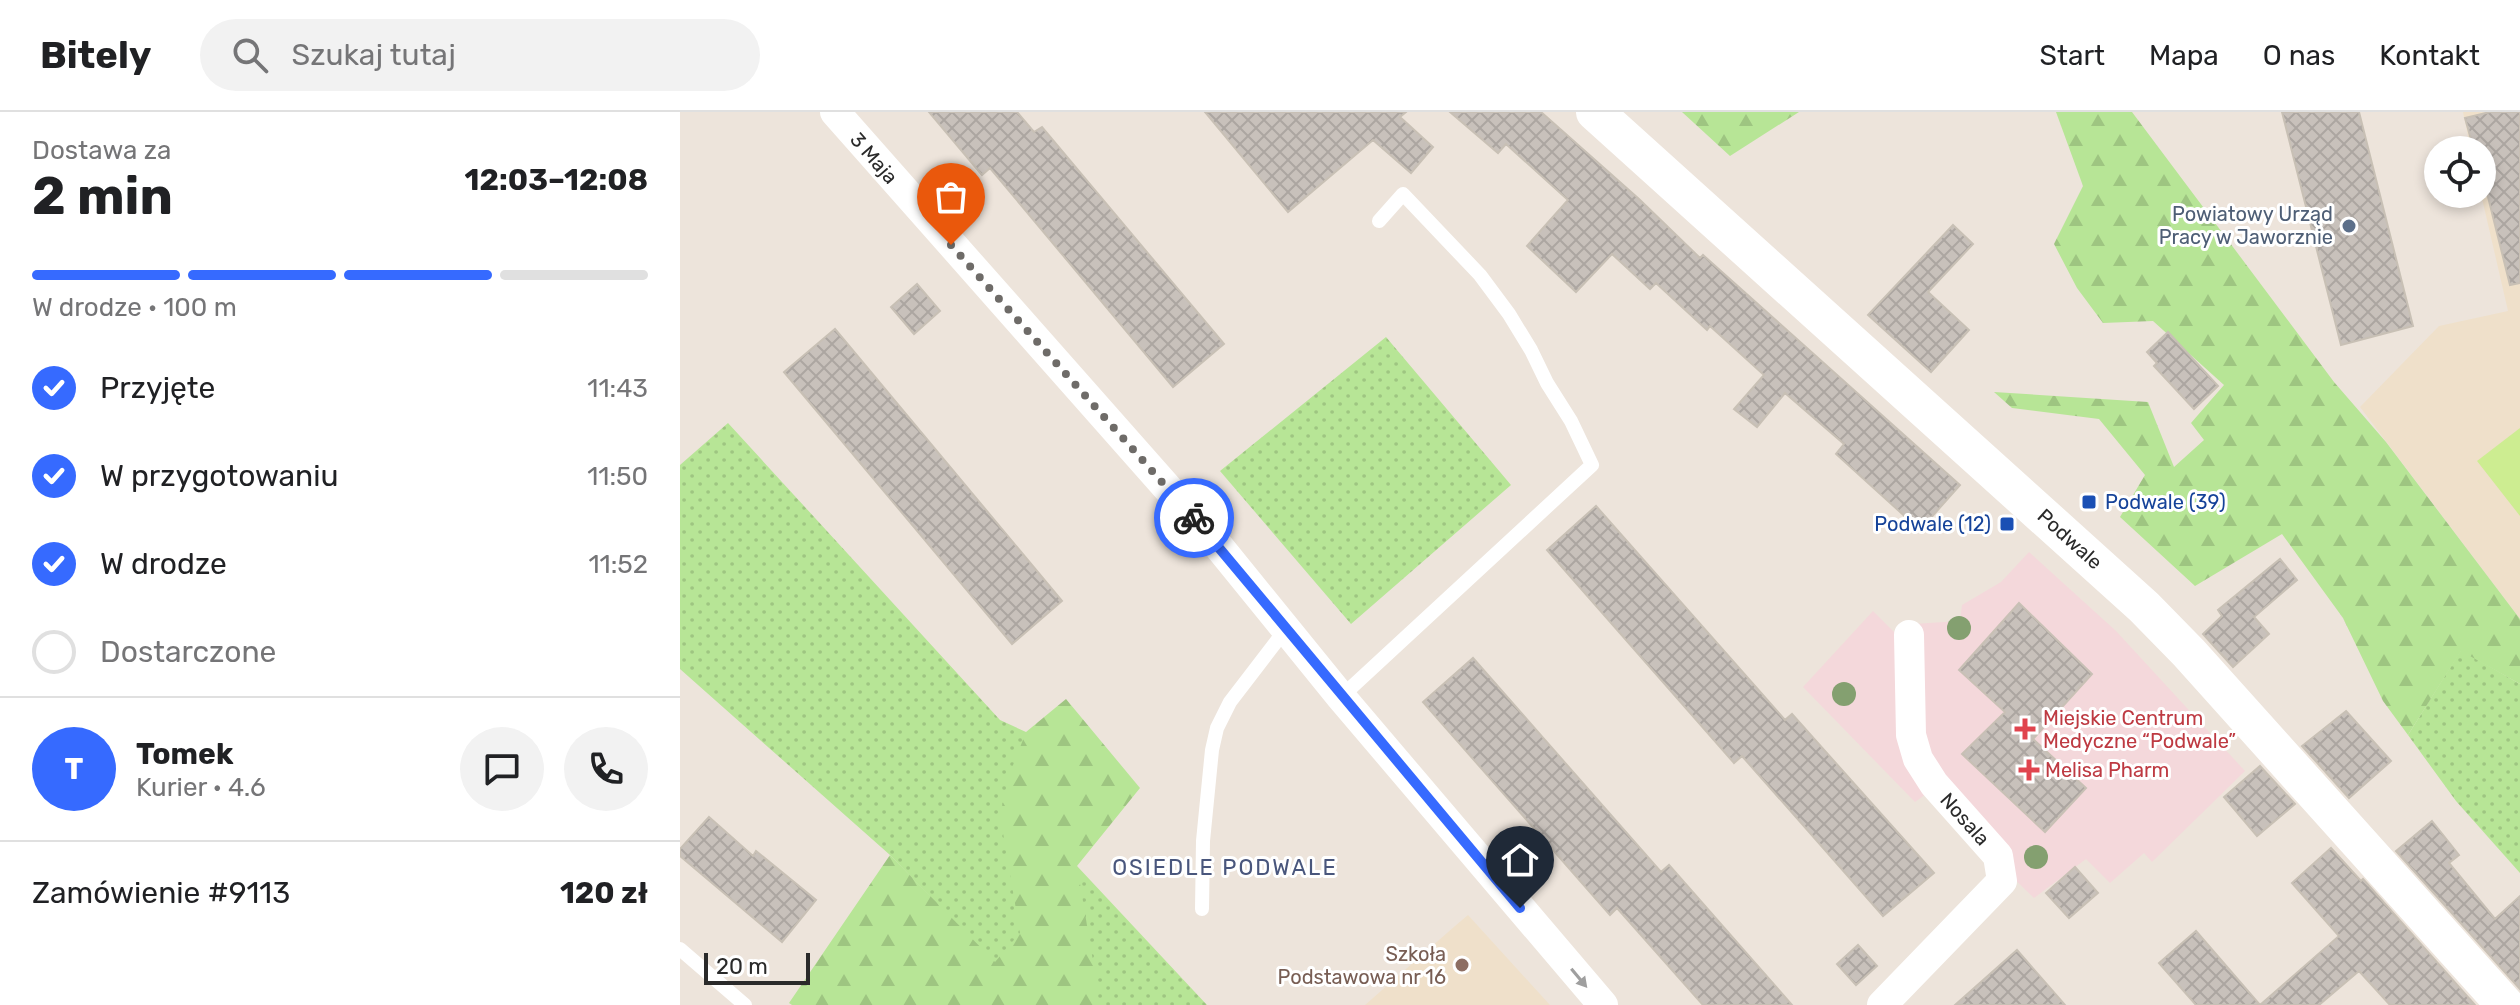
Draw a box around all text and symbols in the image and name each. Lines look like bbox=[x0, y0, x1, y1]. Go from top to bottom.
search box bbox=[200, 19, 760, 91]
text: Bitely bbox=[40, 32, 152, 78]
icon: search bbox=[228, 33, 272, 77]
text: Szukaj tutaj bbox=[292, 37, 456, 73]
text: Start bbox=[2040, 39, 2105, 72]
text: Mapa bbox=[2149, 39, 2219, 72]
text: O nas bbox=[2263, 39, 2335, 72]
text: Kontakt bbox=[2379, 39, 2480, 72]
street label: 3 Maja bbox=[845, 127, 903, 189]
text: Dostawa za bbox=[32, 135, 171, 166]
map controls bbox=[2424, 136, 2496, 208]
button: locate bbox=[2424, 136, 2496, 208]
text: 12:03–12:08 bbox=[465, 162, 648, 198]
pin bbox=[917, 163, 985, 245]
text: 2 min bbox=[32, 165, 173, 227]
icon: bag bbox=[929, 175, 973, 219]
place label: Powiatowy Urząd Pracy w Jaworznie bbox=[2159, 202, 2333, 249]
marker: Powiatowy Urząd Pracy w Jaworznie bbox=[2340, 217, 2358, 235]
text: W drodze · 100 m bbox=[32, 292, 237, 323]
icon: check bbox=[32, 366, 76, 410]
text: Przyjęte bbox=[100, 370, 215, 406]
text: 11:43 bbox=[587, 373, 648, 404]
icon: check bbox=[32, 454, 76, 498]
text: W przygotowaniu bbox=[100, 458, 339, 494]
text: 11:50 bbox=[587, 461, 648, 492]
courier bbox=[1154, 478, 1234, 558]
place label: Podwale (39) bbox=[2105, 490, 2226, 514]
marker: Podwale (39) bbox=[2080, 493, 2098, 511]
icon: bike bbox=[1172, 496, 1216, 540]
street label: Podwale bbox=[2033, 504, 2107, 574]
place label: Podwale (12) bbox=[1874, 512, 1991, 536]
marker: Podwale (12) bbox=[1998, 515, 2016, 533]
icon: check bbox=[32, 542, 76, 586]
text: W drodze bbox=[100, 546, 227, 582]
text: 11:52 bbox=[588, 549, 648, 580]
text: Dostarczone bbox=[100, 634, 276, 670]
place label: Miejskie Centrum Medyczne “Podwale” bbox=[2043, 706, 2236, 753]
marker: Miejskie Centrum Medyczne “Podwale” bbox=[2014, 718, 2036, 740]
button: chat bbox=[460, 727, 544, 811]
button: phone bbox=[564, 727, 648, 811]
text: Tomek bbox=[136, 736, 233, 772]
text: T bbox=[65, 751, 83, 787]
place label: Melisa Pharm bbox=[2045, 758, 2169, 782]
marker: Melisa Pharm bbox=[2020, 761, 2038, 779]
text: Kurier · 4.6 bbox=[136, 772, 266, 803]
street label: Nosala bbox=[1935, 788, 1995, 850]
pin bbox=[1486, 826, 1554, 908]
icon: home bbox=[1498, 838, 1542, 882]
district label: OSIEDLE PODWALE bbox=[1112, 854, 1338, 881]
text: Zamówienie #9113 bbox=[32, 875, 290, 911]
text: 120 zł bbox=[560, 875, 648, 911]
place label: Szkoła Podstawowa nr 16 bbox=[1277, 942, 1446, 989]
scale bar bbox=[704, 949, 810, 985]
text: 20 m bbox=[716, 953, 768, 980]
marker: Szkoła Podstawowa nr 16 bbox=[1453, 956, 1471, 974]
one-way arrow bbox=[1570, 967, 1587, 987]

